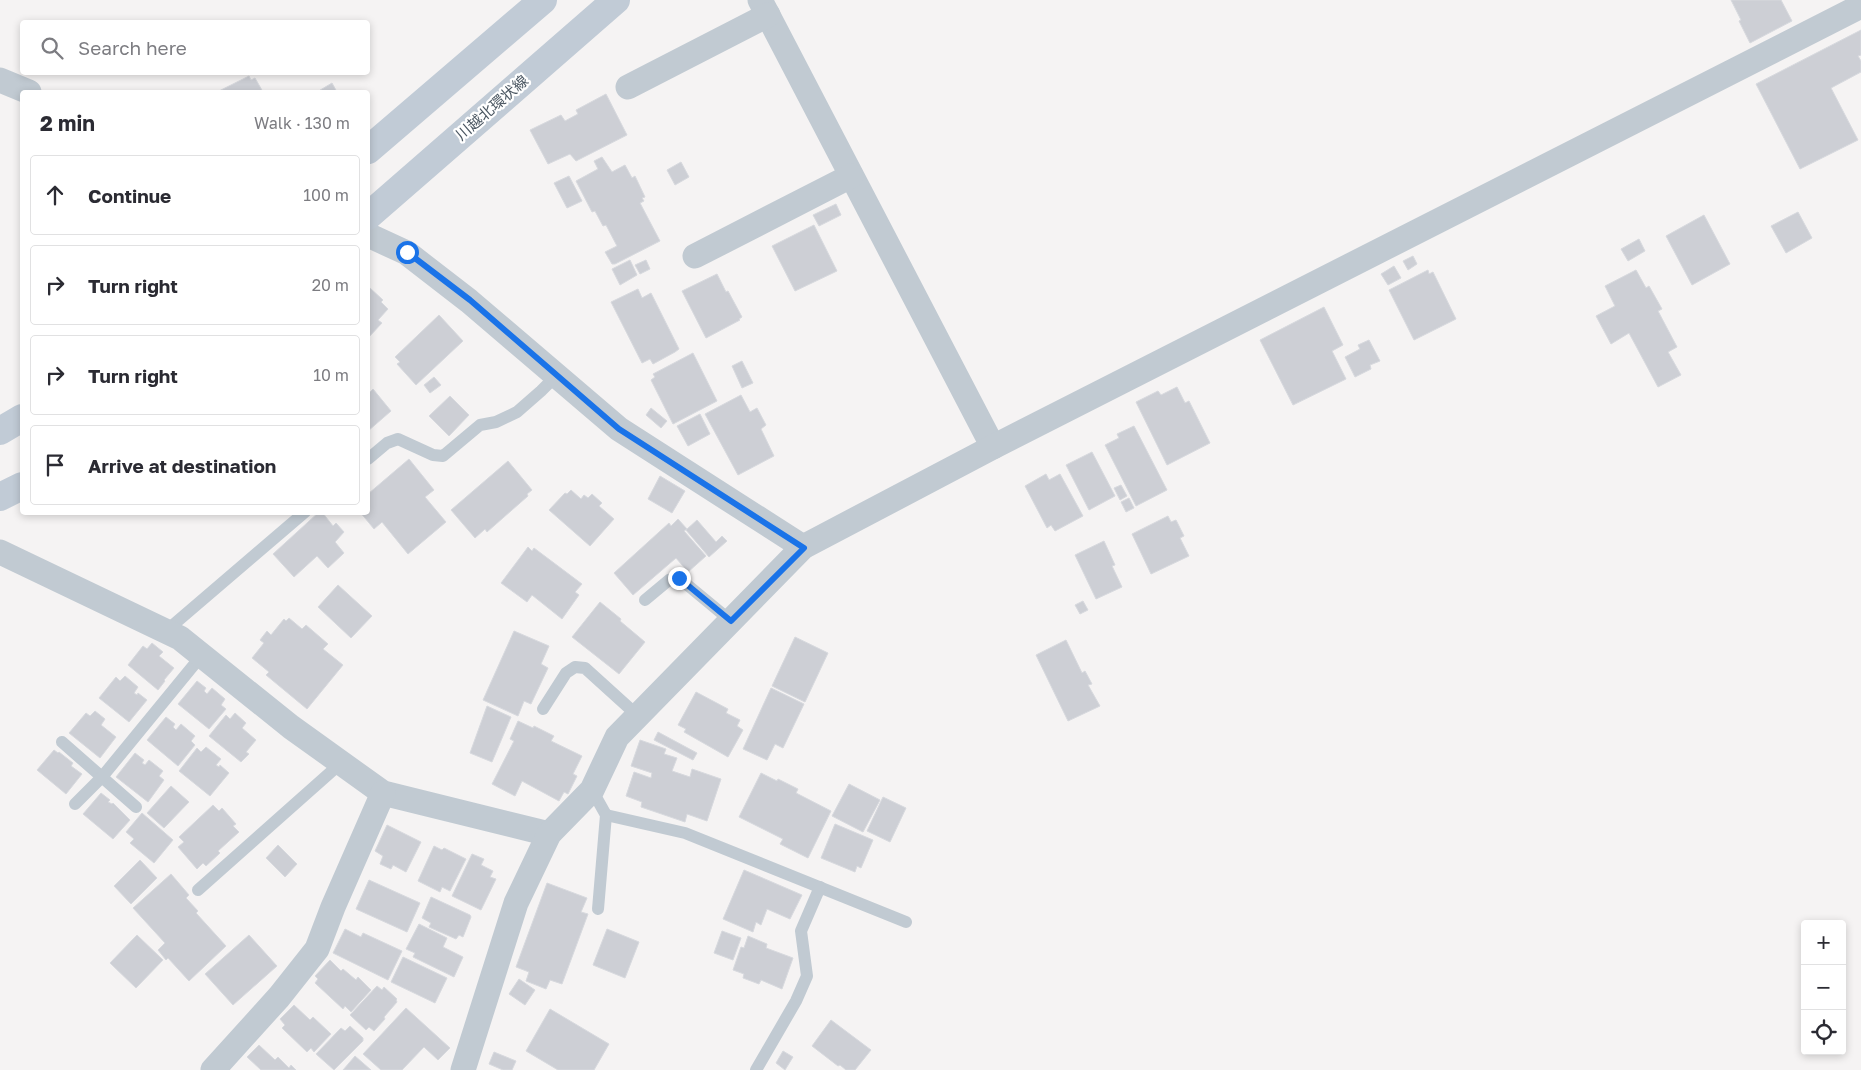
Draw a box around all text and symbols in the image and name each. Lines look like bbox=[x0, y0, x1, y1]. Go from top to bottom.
search box bbox=[20, 20, 370, 75]
icon: search bbox=[38, 34, 66, 62]
text: Search here bbox=[78, 36, 187, 59]
street label: 川越北環状線 bbox=[451, 71, 531, 144]
text: 2 min bbox=[40, 110, 95, 136]
text: Walk · 130 m bbox=[254, 113, 350, 133]
icon: ahead bbox=[41, 181, 69, 209]
text: Continue bbox=[88, 184, 171, 207]
text: 100 m bbox=[303, 185, 349, 205]
route start bbox=[396, 241, 419, 264]
icon: right bbox=[41, 271, 69, 299]
text: Turn right bbox=[88, 274, 178, 297]
text: 20 m bbox=[312, 275, 349, 295]
icon: right bbox=[41, 361, 69, 389]
text: Turn right bbox=[88, 364, 178, 387]
text: 10 m bbox=[313, 365, 349, 385]
icon: arrive bbox=[41, 451, 69, 479]
text: Arrive at destination bbox=[88, 454, 276, 477]
route end bbox=[668, 567, 691, 590]
map controls bbox=[1801, 920, 1846, 1055]
button: + bbox=[1801, 920, 1846, 965]
button: − bbox=[1801, 965, 1846, 1010]
button: locate bbox=[1801, 1010, 1846, 1055]

